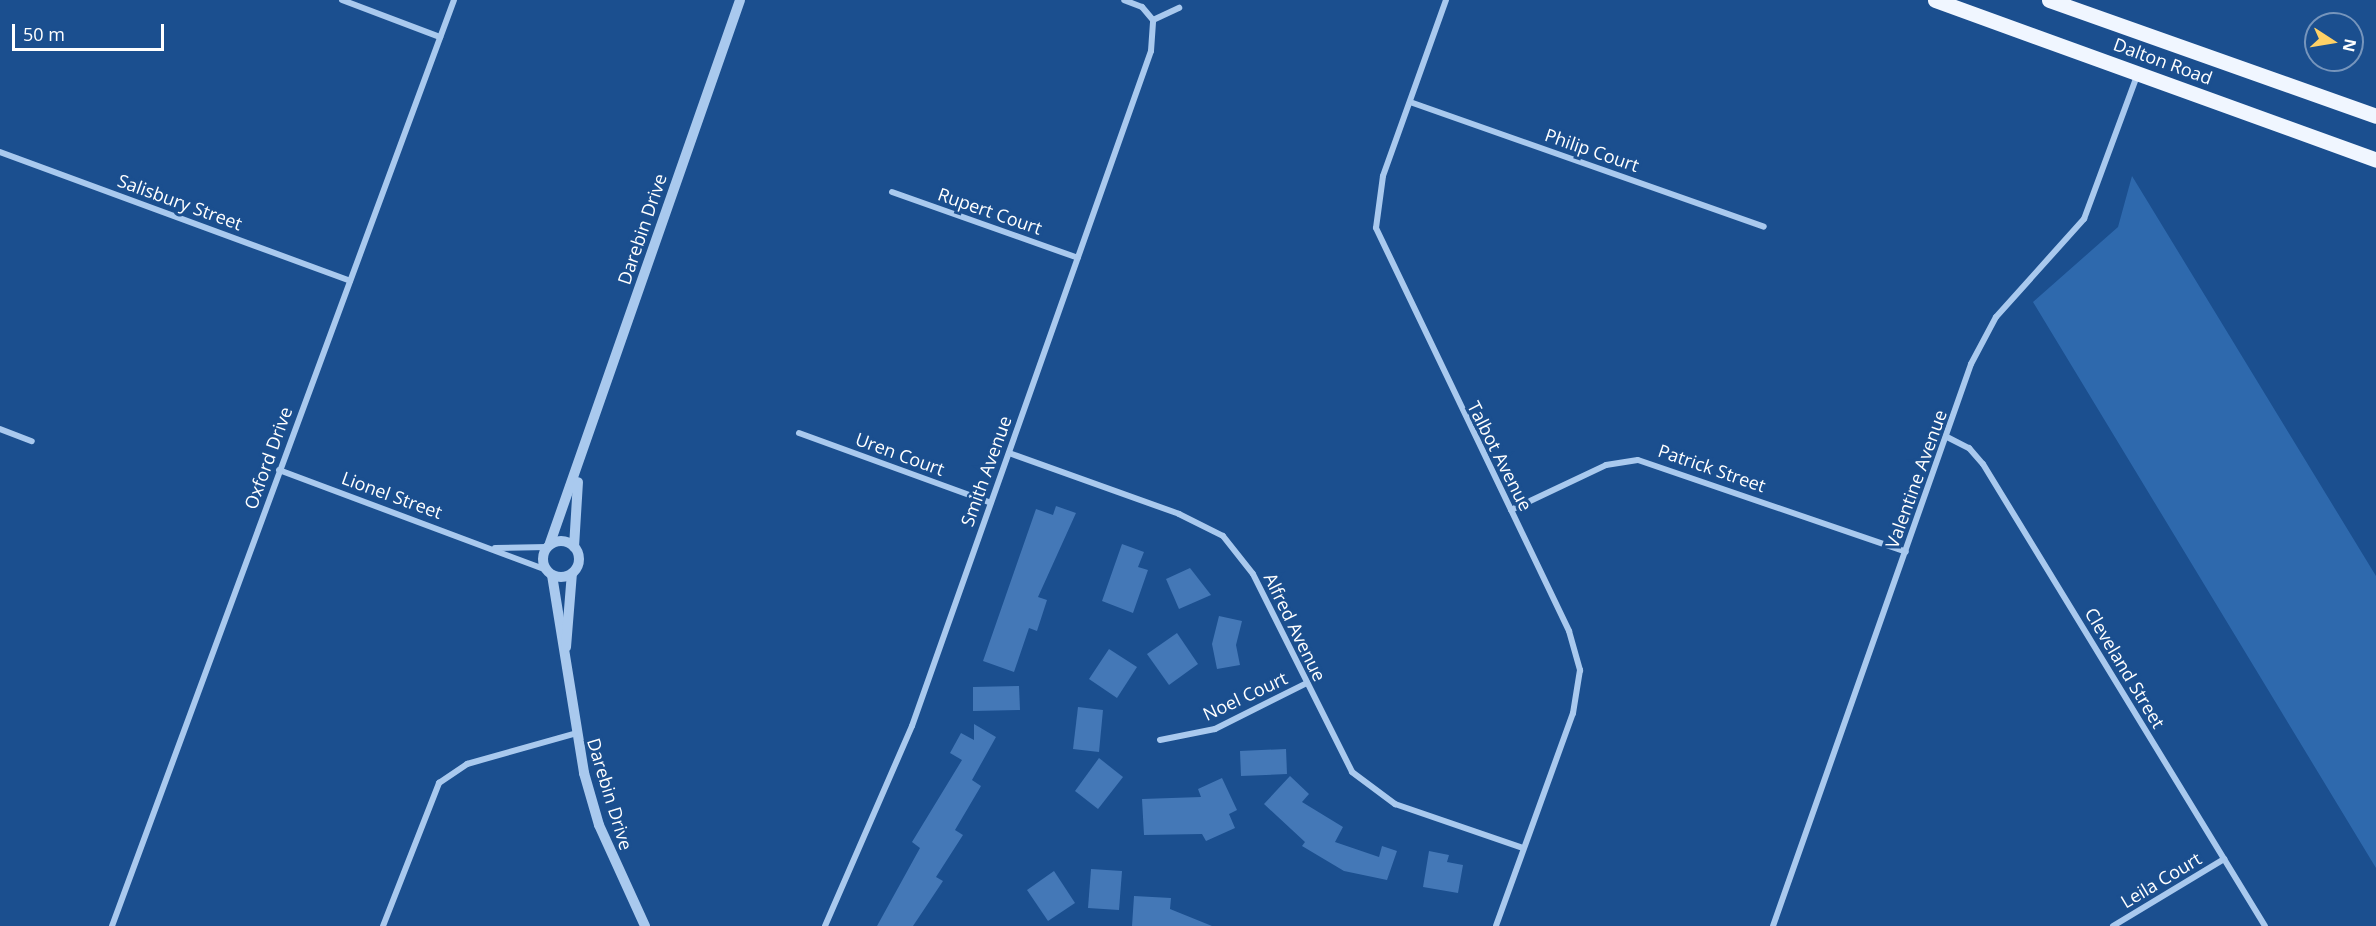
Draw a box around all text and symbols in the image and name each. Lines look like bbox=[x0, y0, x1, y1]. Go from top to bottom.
scale bar bbox=[15, 12, 166, 50]
north arrow bbox=[2304, 12, 2364, 72]
text: 50 m bbox=[23, 22, 65, 46]
street label: Dalton Road bbox=[2111, 33, 2215, 89]
text: N bbox=[2338, 37, 2362, 54]
street label: Philip Court bbox=[1542, 124, 1642, 176]
street label: Salisbury Street bbox=[115, 169, 245, 235]
street label: Darebin Drive bbox=[613, 171, 671, 287]
street label: Rupert Court bbox=[935, 183, 1045, 239]
street label: Talbot Avenue bbox=[1463, 398, 1537, 514]
street label: Oxford Drive bbox=[239, 404, 297, 512]
street label: Valentine Avenue bbox=[1881, 407, 1951, 551]
street label: Smith Avenue bbox=[956, 413, 1016, 529]
street label: Uren Court bbox=[852, 428, 948, 480]
street label: Patrick Street bbox=[1655, 440, 1769, 496]
street label: Lionel Street bbox=[339, 467, 445, 523]
street label: Alfred Avenue bbox=[1259, 569, 1331, 685]
street label: Cleveland Street bbox=[2081, 604, 2169, 732]
street label: Noel Court bbox=[1199, 667, 1291, 725]
street label: Darebin Drive bbox=[583, 735, 637, 853]
street label: Leila Court bbox=[2117, 848, 2205, 912]

